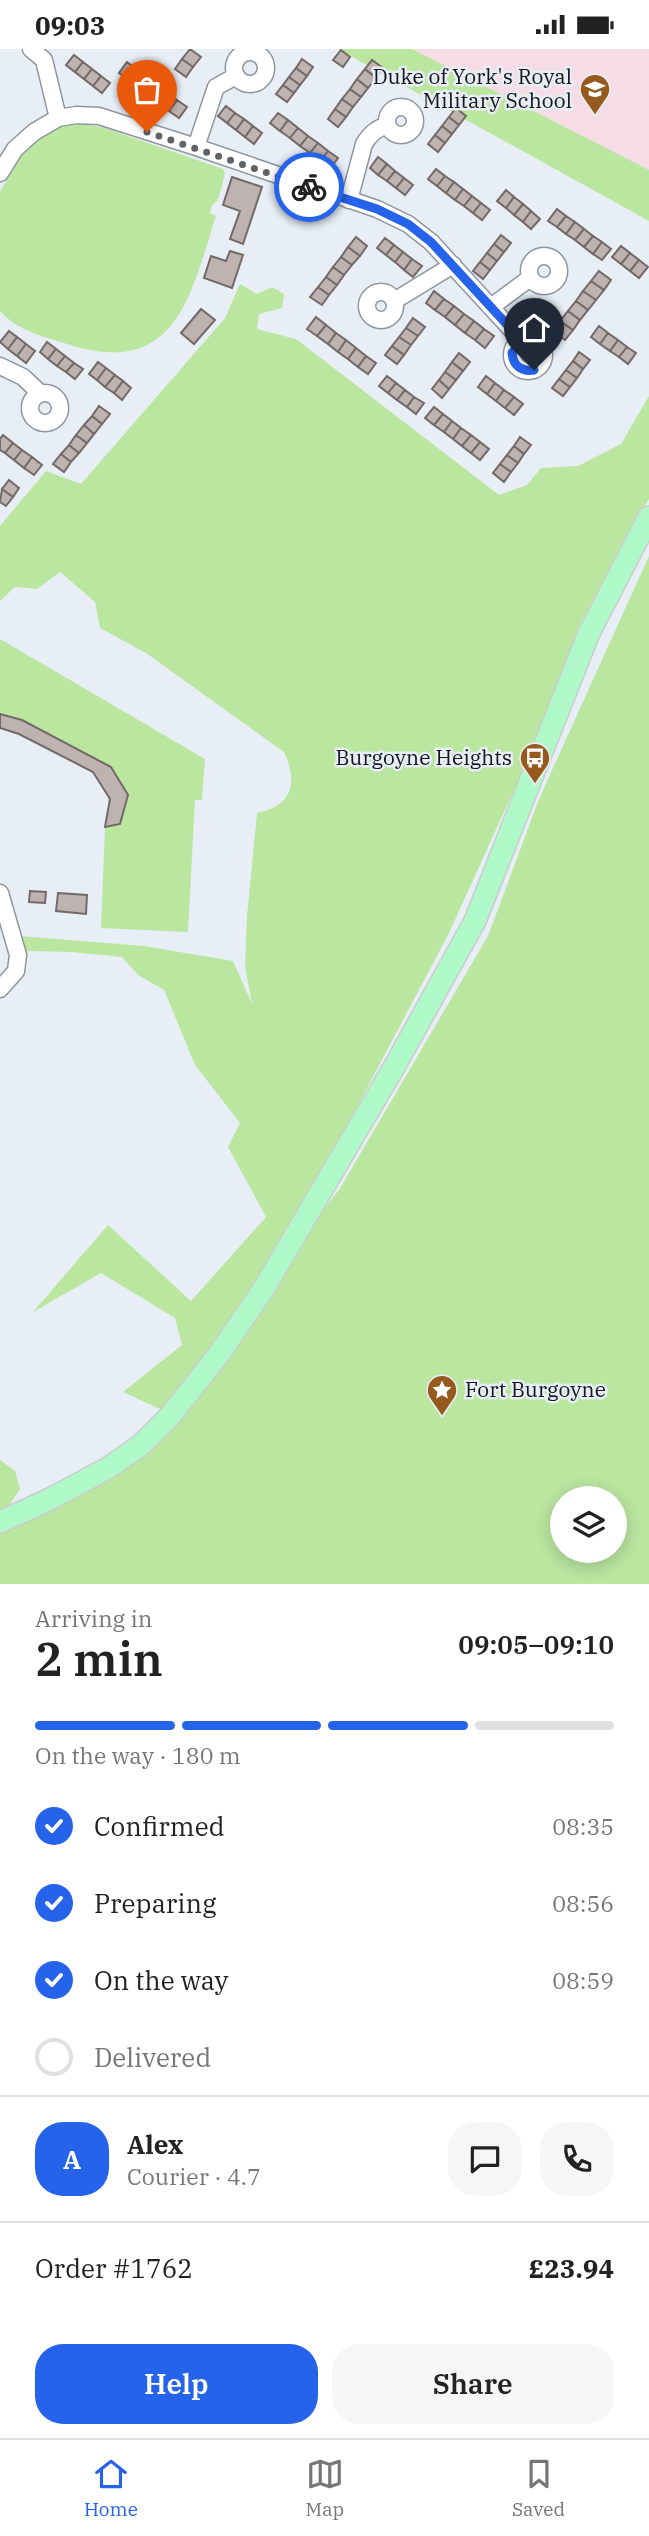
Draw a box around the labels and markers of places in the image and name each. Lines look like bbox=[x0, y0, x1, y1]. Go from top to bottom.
pin bbox=[117, 60, 177, 132]
place label: Duke of York's Royal Military School bbox=[373, 62, 572, 114]
school or university icon: Duke of York's Royal Military School bbox=[578, 72, 612, 116]
pin bbox=[504, 298, 564, 370]
bus stop icon: Burgoyne Heights bbox=[518, 741, 552, 785]
place label: Burgoyne Heights bbox=[335, 743, 512, 771]
place icon: Fort Burgoyne bbox=[425, 1373, 459, 1417]
place label: Fort Burgoyne bbox=[465, 1375, 606, 1403]

